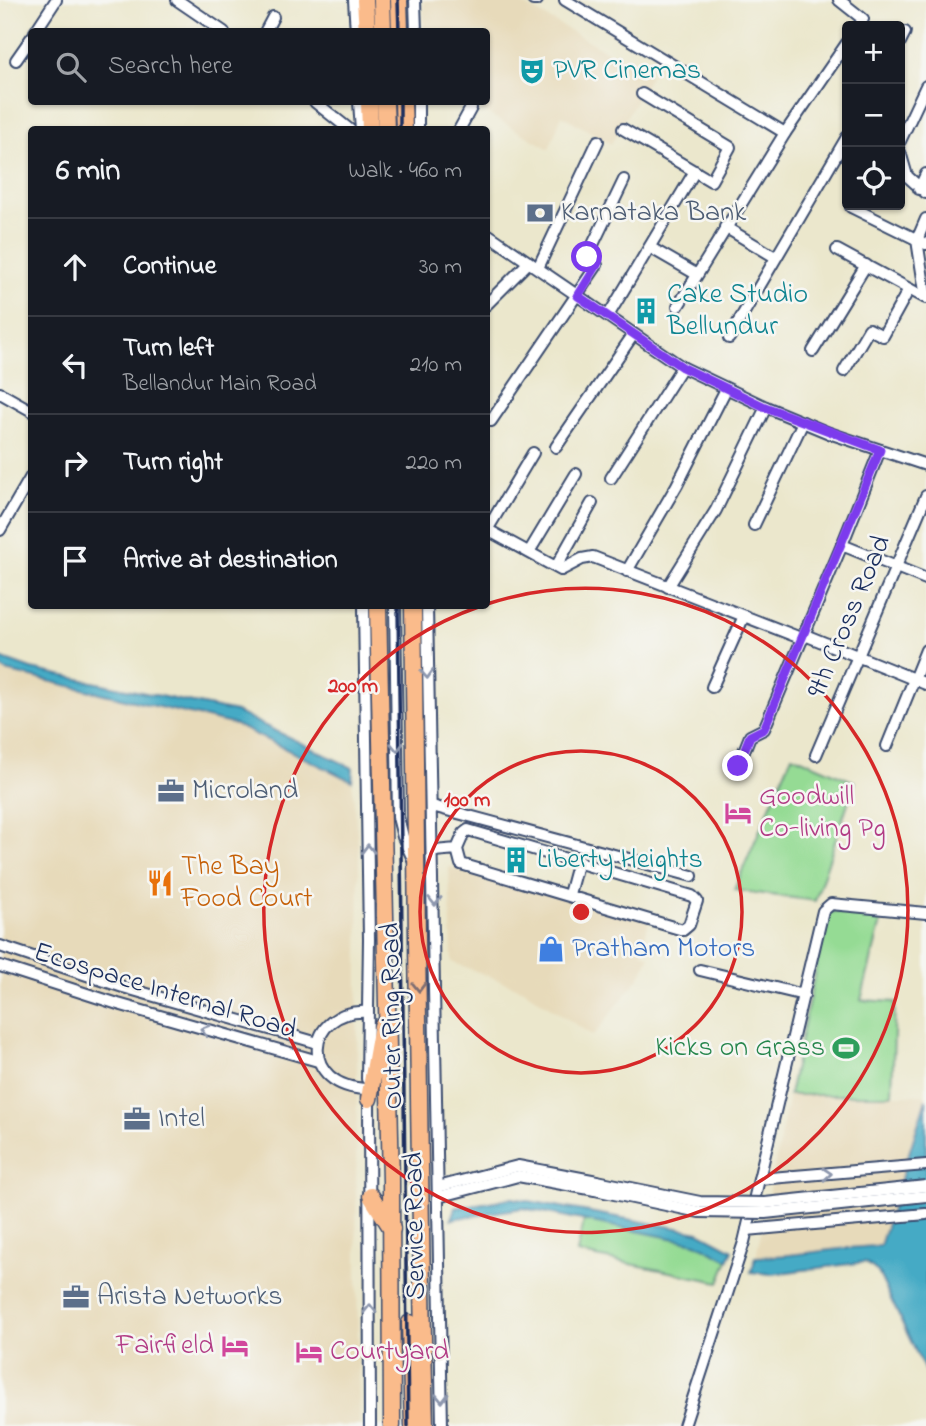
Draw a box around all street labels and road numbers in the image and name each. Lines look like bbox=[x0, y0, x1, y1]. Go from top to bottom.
street label: 9th Cross Road bbox=[797, 529, 903, 705]
street label: Outer Ring Road bbox=[371, 922, 415, 1110]
street label: Ecospace Internal Road bbox=[28, 932, 302, 1052]
street label: Service Road bbox=[394, 1151, 438, 1300]

